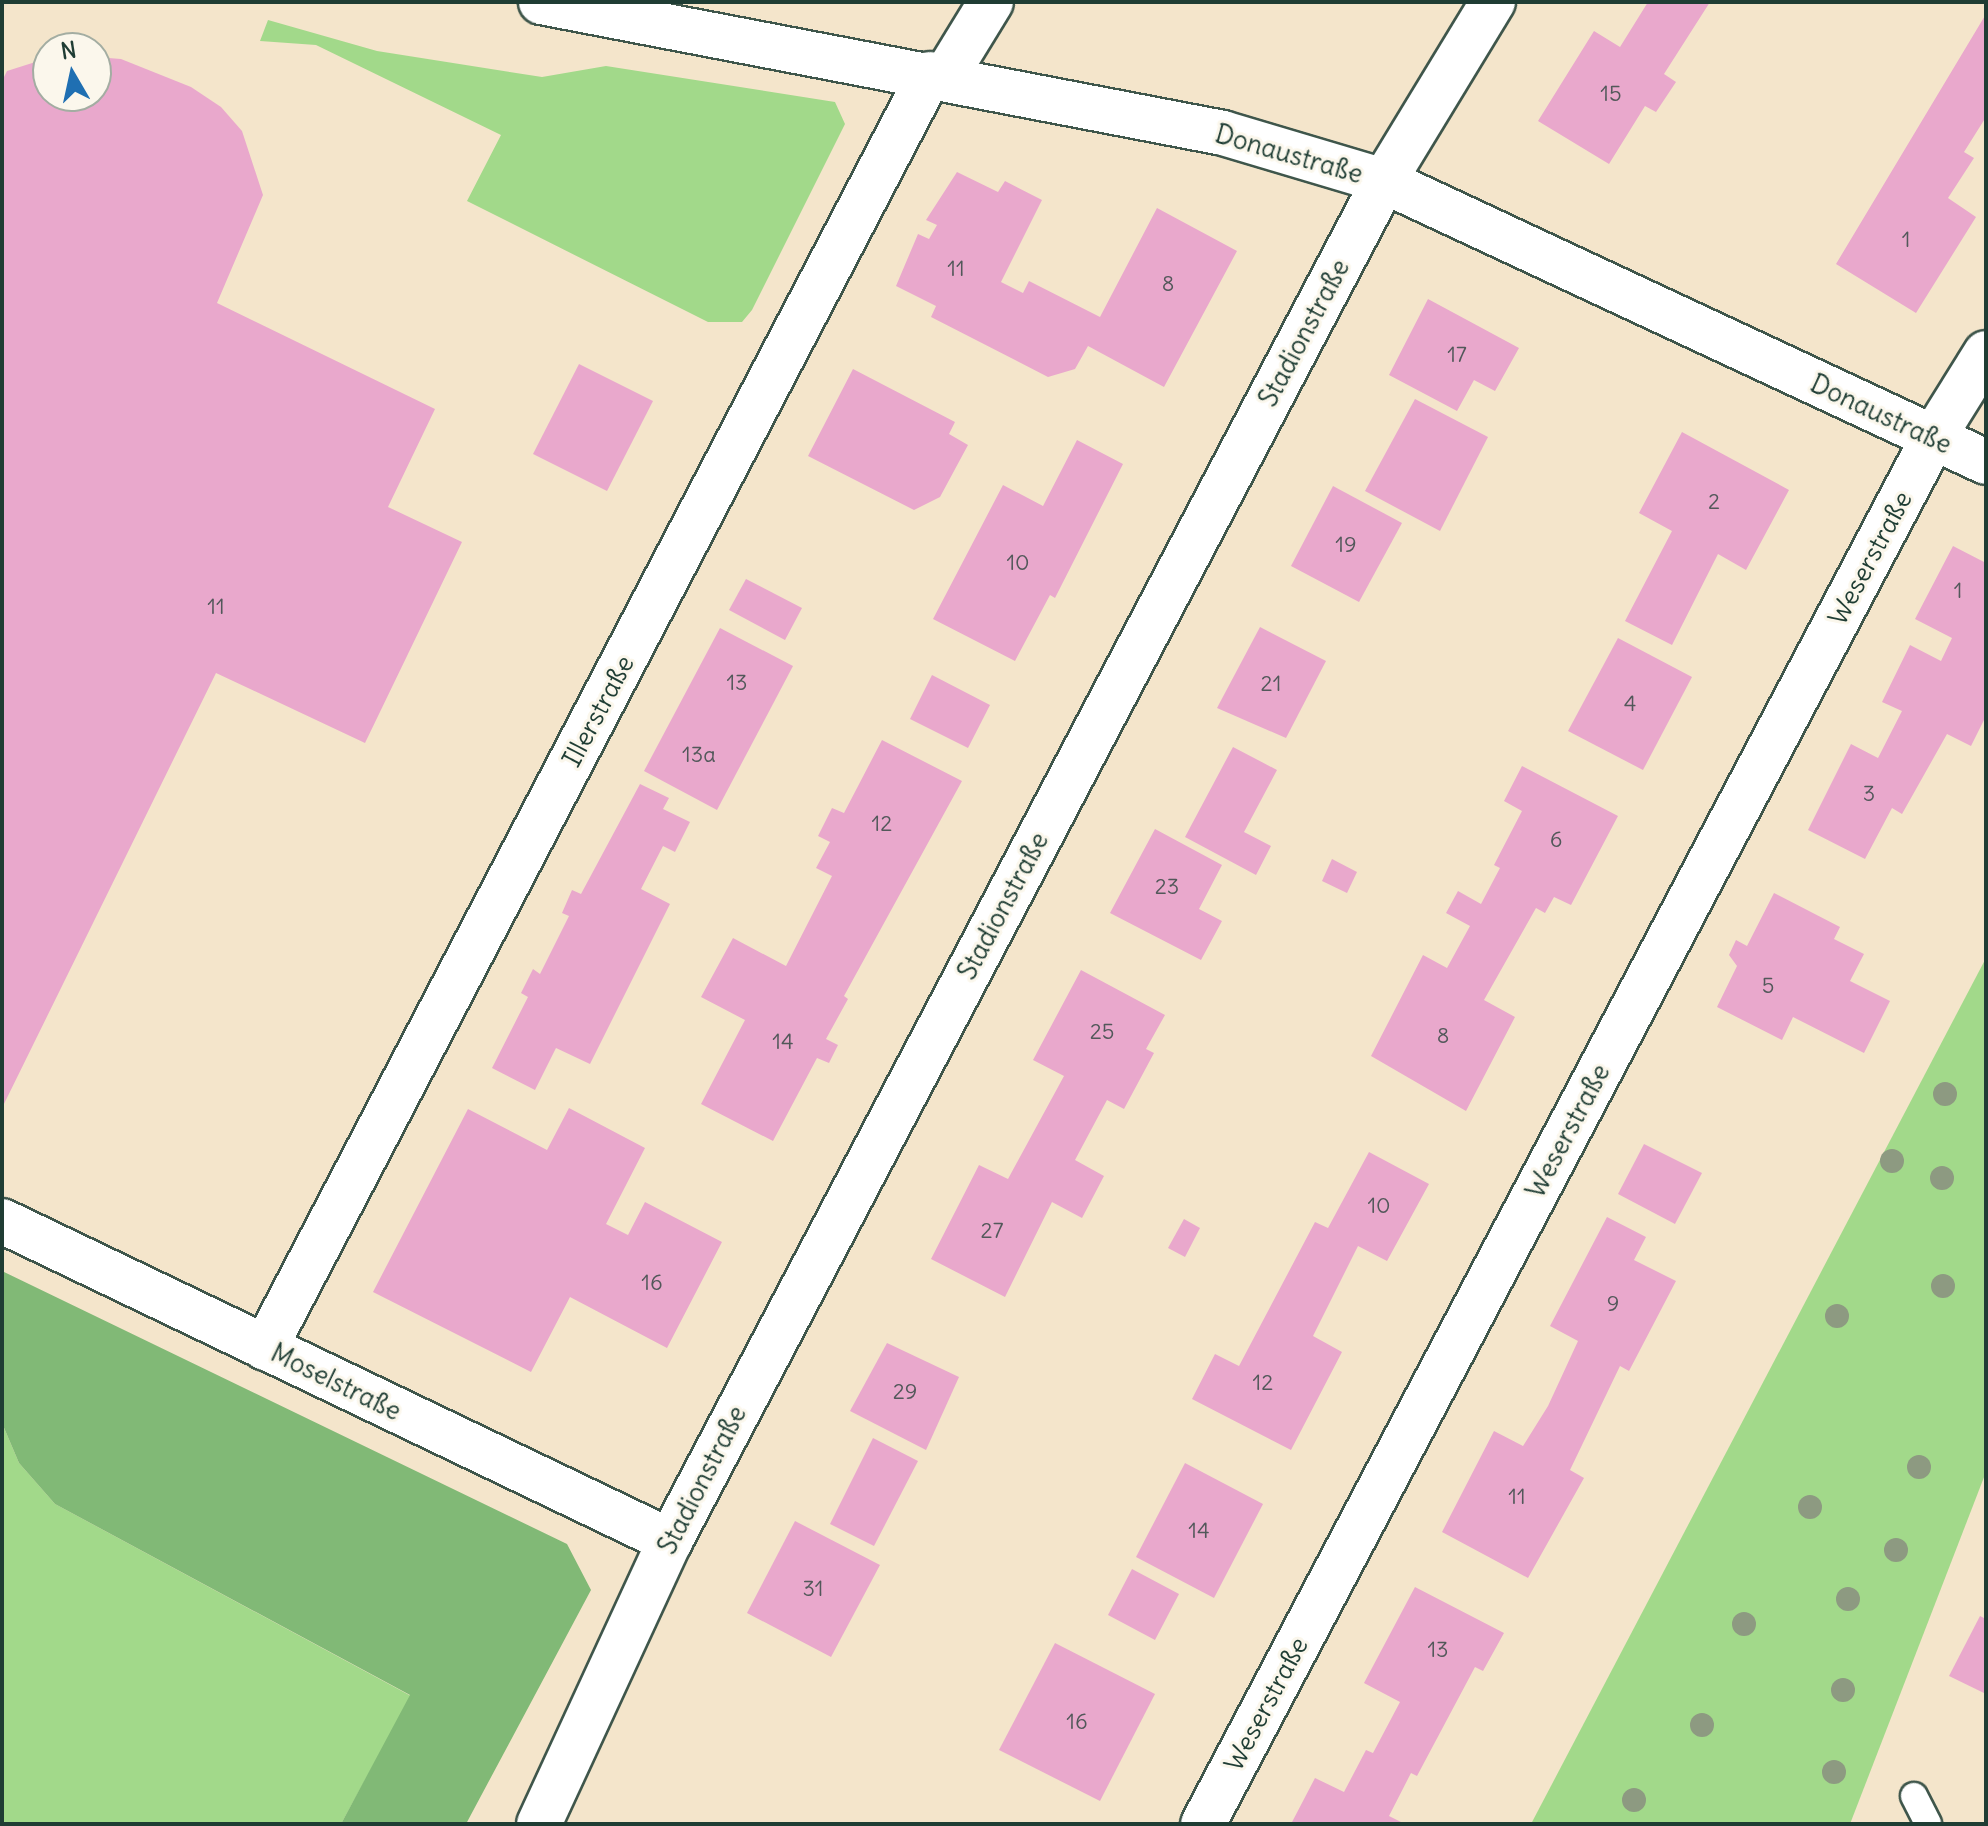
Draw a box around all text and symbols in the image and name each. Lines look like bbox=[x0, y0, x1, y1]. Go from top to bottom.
north arrow bbox=[32, 32, 112, 112]
text: N bbox=[59, 35, 78, 65]
house number: 15 bbox=[1600, 81, 1622, 107]
street label: Donaustraße bbox=[1212, 118, 1366, 190]
house number: 1 bbox=[1902, 227, 1910, 253]
street label: Stadionstraße bbox=[1252, 254, 1356, 412]
house number: 11 bbox=[947, 256, 965, 282]
house number: 8 bbox=[1162, 271, 1174, 297]
house number: 17 bbox=[1447, 342, 1467, 368]
street label: Donaustraße bbox=[1806, 368, 1956, 460]
street label: Weserstraße bbox=[1822, 486, 1918, 630]
house number: 2 bbox=[1708, 489, 1720, 515]
house number: 19 bbox=[1335, 532, 1357, 558]
house number: 10 bbox=[1006, 550, 1030, 576]
house number: 1 bbox=[1954, 578, 1962, 604]
house number: 11 bbox=[207, 594, 225, 620]
street label: Illerstraße bbox=[556, 650, 640, 772]
house number: 13 bbox=[726, 670, 748, 696]
house number: 21 bbox=[1261, 671, 1281, 697]
house number: 4 bbox=[1624, 691, 1636, 717]
house number: 13a bbox=[682, 742, 716, 768]
house number: 3 bbox=[1863, 781, 1875, 807]
house number: 12 bbox=[872, 811, 892, 837]
street label: Stadionstraße bbox=[951, 827, 1055, 985]
house number: 6 bbox=[1550, 827, 1562, 853]
house number: 23 bbox=[1155, 874, 1179, 900]
house number: 5 bbox=[1762, 973, 1774, 999]
house number: 25 bbox=[1090, 1019, 1114, 1045]
house number: 8 bbox=[1437, 1023, 1449, 1049]
house number: 14 bbox=[772, 1029, 794, 1055]
street label: Weserstraße bbox=[1520, 1059, 1616, 1203]
house number: 10 bbox=[1367, 1193, 1391, 1219]
house number: 27 bbox=[981, 1218, 1003, 1244]
house number: 16 bbox=[641, 1270, 663, 1296]
house number: 9 bbox=[1607, 1291, 1619, 1317]
street label: Moselstraße bbox=[266, 1337, 406, 1427]
house number: 12 bbox=[1253, 1370, 1273, 1396]
house number: 29 bbox=[893, 1379, 917, 1405]
street label: Stadionstraße bbox=[651, 1401, 753, 1559]
house number: 11 bbox=[1508, 1484, 1526, 1510]
house number: 14 bbox=[1188, 1518, 1210, 1544]
house number: 31 bbox=[803, 1576, 823, 1602]
street label: Weserstraße bbox=[1218, 1632, 1314, 1776]
house number: 13 bbox=[1427, 1637, 1449, 1663]
house number: 16 bbox=[1066, 1709, 1088, 1735]

